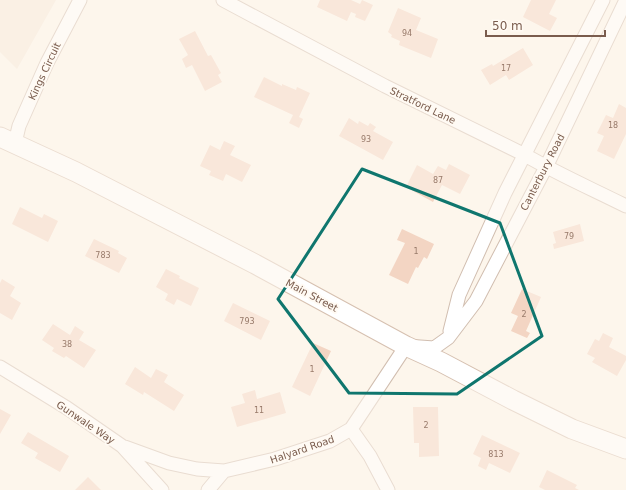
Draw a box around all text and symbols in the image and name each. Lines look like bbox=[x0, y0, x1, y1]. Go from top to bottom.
scale bar bbox=[486, 12, 605, 38]
text: 50 m bbox=[492, 19, 523, 33]
house number: 94 bbox=[402, 29, 412, 38]
street label: Kings Circuit bbox=[26, 40, 63, 102]
house number: 17 bbox=[501, 64, 511, 73]
street label: Stratford Lane bbox=[388, 85, 457, 126]
house number: 18 bbox=[608, 121, 618, 130]
street label: Canterbury Road bbox=[518, 132, 567, 212]
house number: 93 bbox=[361, 135, 371, 144]
house number: 87 bbox=[433, 176, 443, 185]
house number: 79 bbox=[564, 232, 574, 241]
house number: 1 bbox=[413, 247, 419, 256]
house number: 783 bbox=[95, 251, 111, 260]
street label: Main Street bbox=[284, 277, 340, 314]
house number: 2 bbox=[521, 310, 527, 319]
house number: 793 bbox=[239, 317, 255, 326]
house number: 38 bbox=[62, 340, 72, 349]
house number: 1 bbox=[309, 365, 315, 374]
street label: Gunwale Way bbox=[54, 399, 117, 446]
house number: 11 bbox=[254, 406, 264, 415]
house number: 2 bbox=[423, 421, 429, 430]
street label: Halyard Road bbox=[269, 433, 336, 466]
house number: 813 bbox=[488, 450, 504, 459]

